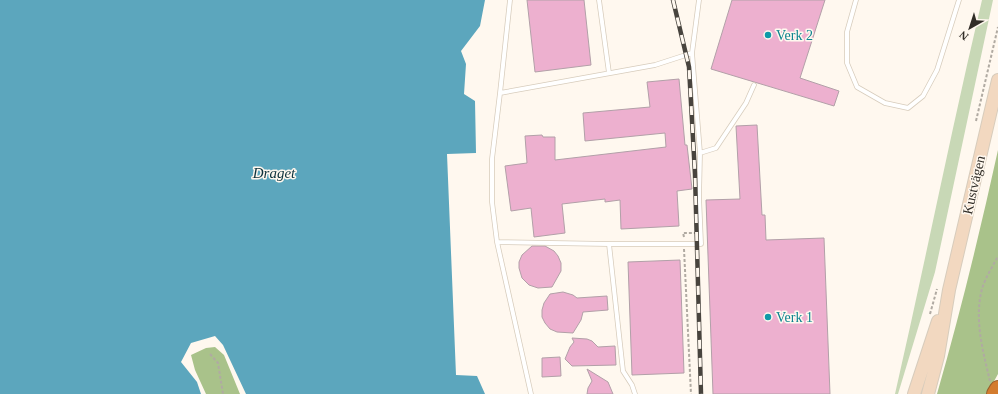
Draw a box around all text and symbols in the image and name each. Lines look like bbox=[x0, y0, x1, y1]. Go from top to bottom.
north arrow bbox=[950, 8, 990, 48]
place label: Verk 2 bbox=[776, 28, 813, 43]
text: N bbox=[957, 29, 971, 43]
marker: Verk 2 bbox=[763, 30, 773, 40]
street label: Kustvägen bbox=[960, 154, 988, 216]
water label: Draget bbox=[252, 165, 296, 181]
place label: Verk 1 bbox=[776, 310, 813, 325]
marker: Verk 1 bbox=[763, 312, 773, 322]

